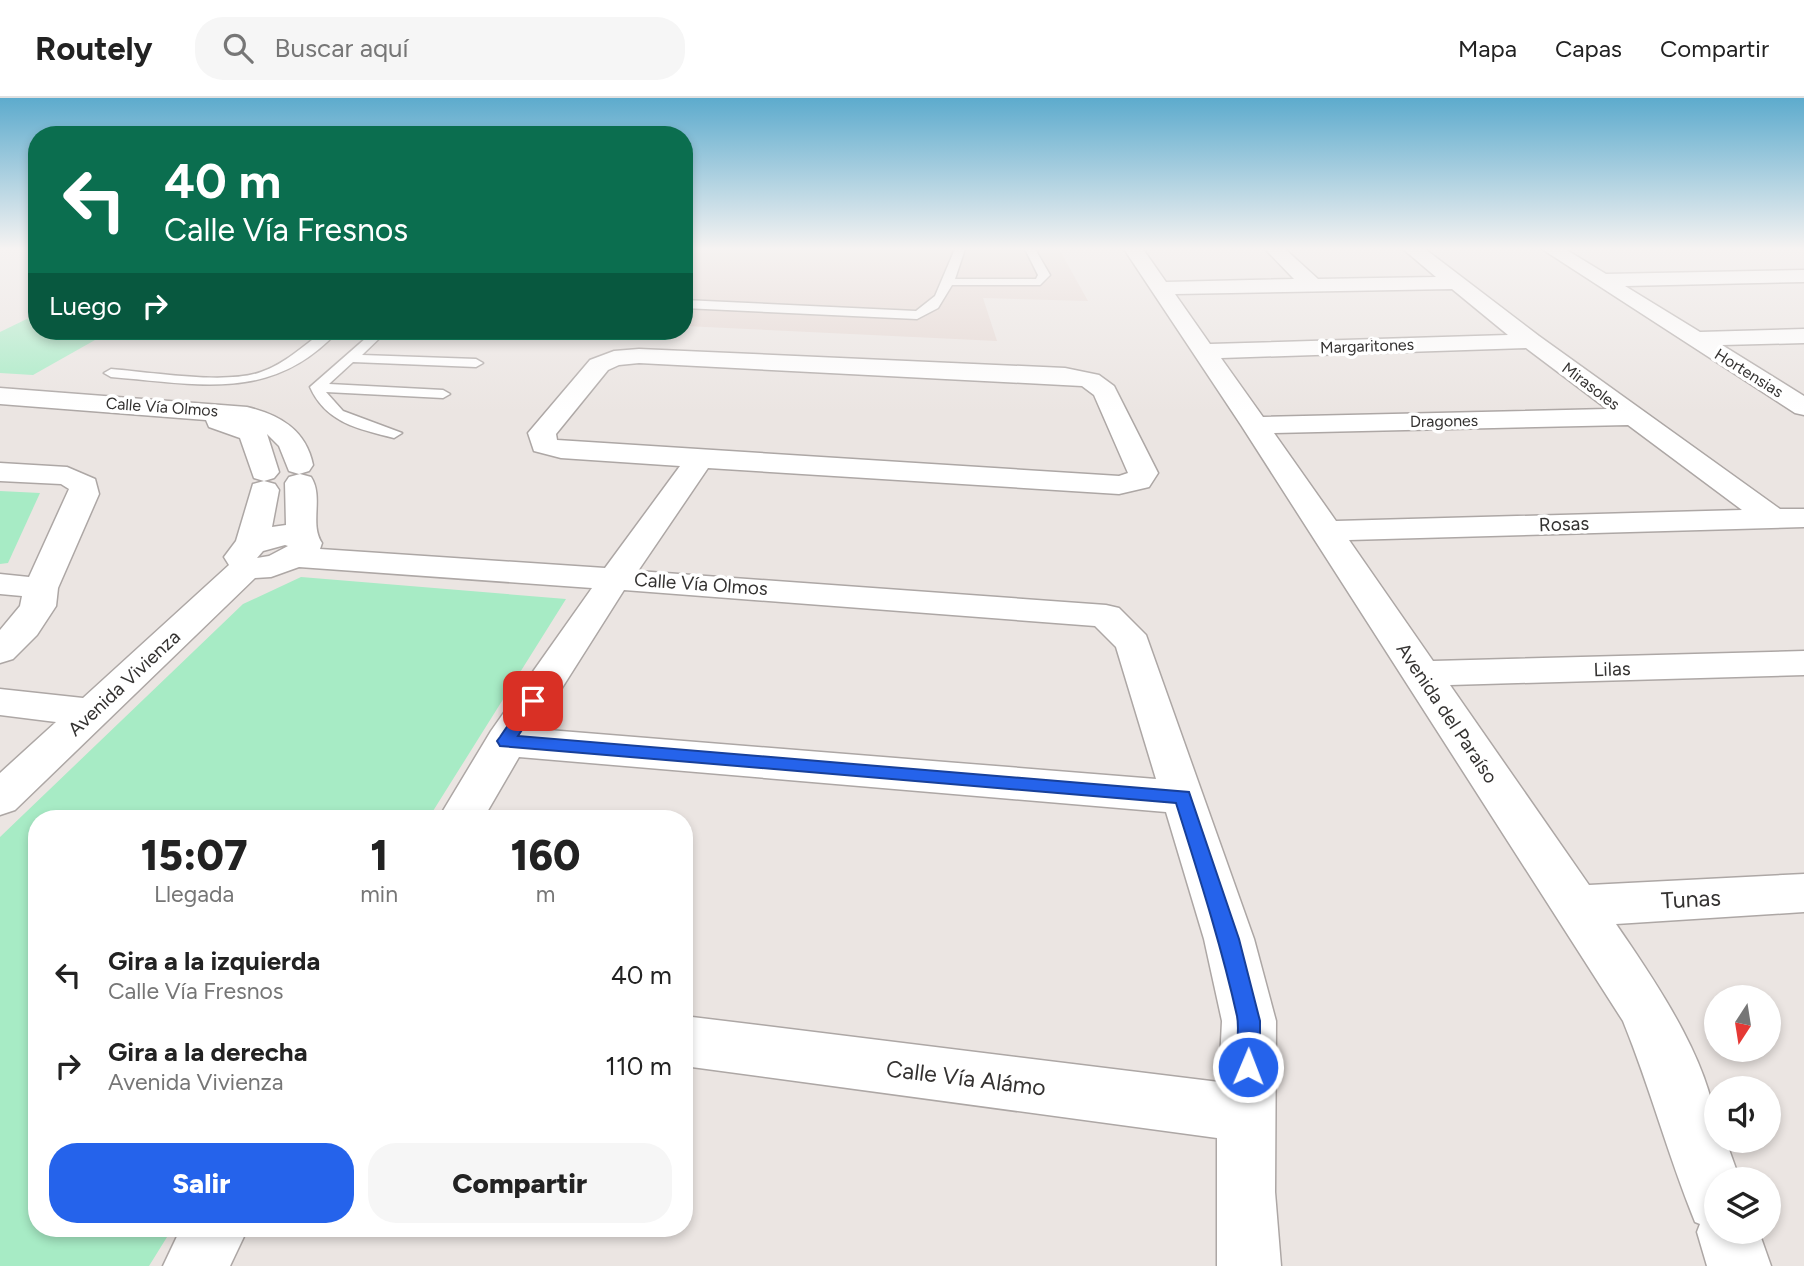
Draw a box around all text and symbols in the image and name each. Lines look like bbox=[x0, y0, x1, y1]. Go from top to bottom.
search box bbox=[195, 17, 685, 80]
text: Routely bbox=[35, 29, 153, 68]
icon: search bbox=[219, 29, 257, 67]
text: Buscar aquí bbox=[275, 32, 408, 64]
text: Mapa bbox=[1458, 34, 1517, 63]
text: Capas bbox=[1555, 34, 1622, 63]
text: Compartir bbox=[1660, 34, 1769, 63]
text: 40 m bbox=[164, 151, 281, 210]
icon: left bbox=[49, 154, 140, 245]
text: Calle Vía Fresnos bbox=[164, 211, 408, 249]
icon: right bbox=[136, 287, 174, 325]
text: Luego bbox=[49, 290, 122, 322]
street label: Margaritones bbox=[1320, 335, 1414, 357]
street label: Hortensias bbox=[1711, 344, 1787, 402]
street label: Mirasoles bbox=[1558, 358, 1624, 414]
street label: Calle Vía Olmos bbox=[105, 394, 219, 420]
street label: Dragones bbox=[1410, 411, 1478, 431]
street label: Rosas bbox=[1538, 512, 1590, 536]
street label: Calle Vía Olmos bbox=[633, 568, 769, 600]
street label: Avenida Vivienza bbox=[63, 625, 185, 741]
street label: Avenida del Paraíso bbox=[1391, 638, 1503, 788]
street label: Lilas bbox=[1593, 657, 1631, 681]
pin bbox=[503, 671, 563, 731]
icon: arrive bbox=[514, 682, 552, 720]
text: 15:07 bbox=[141, 830, 248, 881]
text: 1 bbox=[370, 830, 388, 881]
text: 160 bbox=[511, 830, 580, 881]
text: Llegada bbox=[154, 880, 234, 908]
text: min bbox=[360, 880, 398, 908]
text: m bbox=[536, 880, 555, 908]
street label: Tunas bbox=[1660, 883, 1722, 915]
text: Gira a la izquierda bbox=[108, 945, 320, 977]
icon: left bbox=[49, 956, 87, 994]
text: 40 m bbox=[611, 959, 672, 991]
text: Calle Vía Fresnos bbox=[108, 977, 284, 1005]
north arrow bbox=[1704, 985, 1782, 1062]
map controls bbox=[1704, 985, 1781, 1244]
position arrow bbox=[1211, 1030, 1285, 1104]
text: Gira a la derecha bbox=[108, 1036, 308, 1068]
icon: right bbox=[49, 1047, 87, 1085]
text: 110 m bbox=[605, 1050, 672, 1082]
street label: Calle Vía Alámo bbox=[885, 1054, 1047, 1102]
text: Avenida Vivienza bbox=[108, 1068, 284, 1096]
button: sound bbox=[1704, 1076, 1781, 1153]
button: Salir bbox=[49, 1143, 354, 1223]
button: Compartir bbox=[368, 1143, 672, 1223]
button: layers bbox=[1704, 1167, 1781, 1244]

